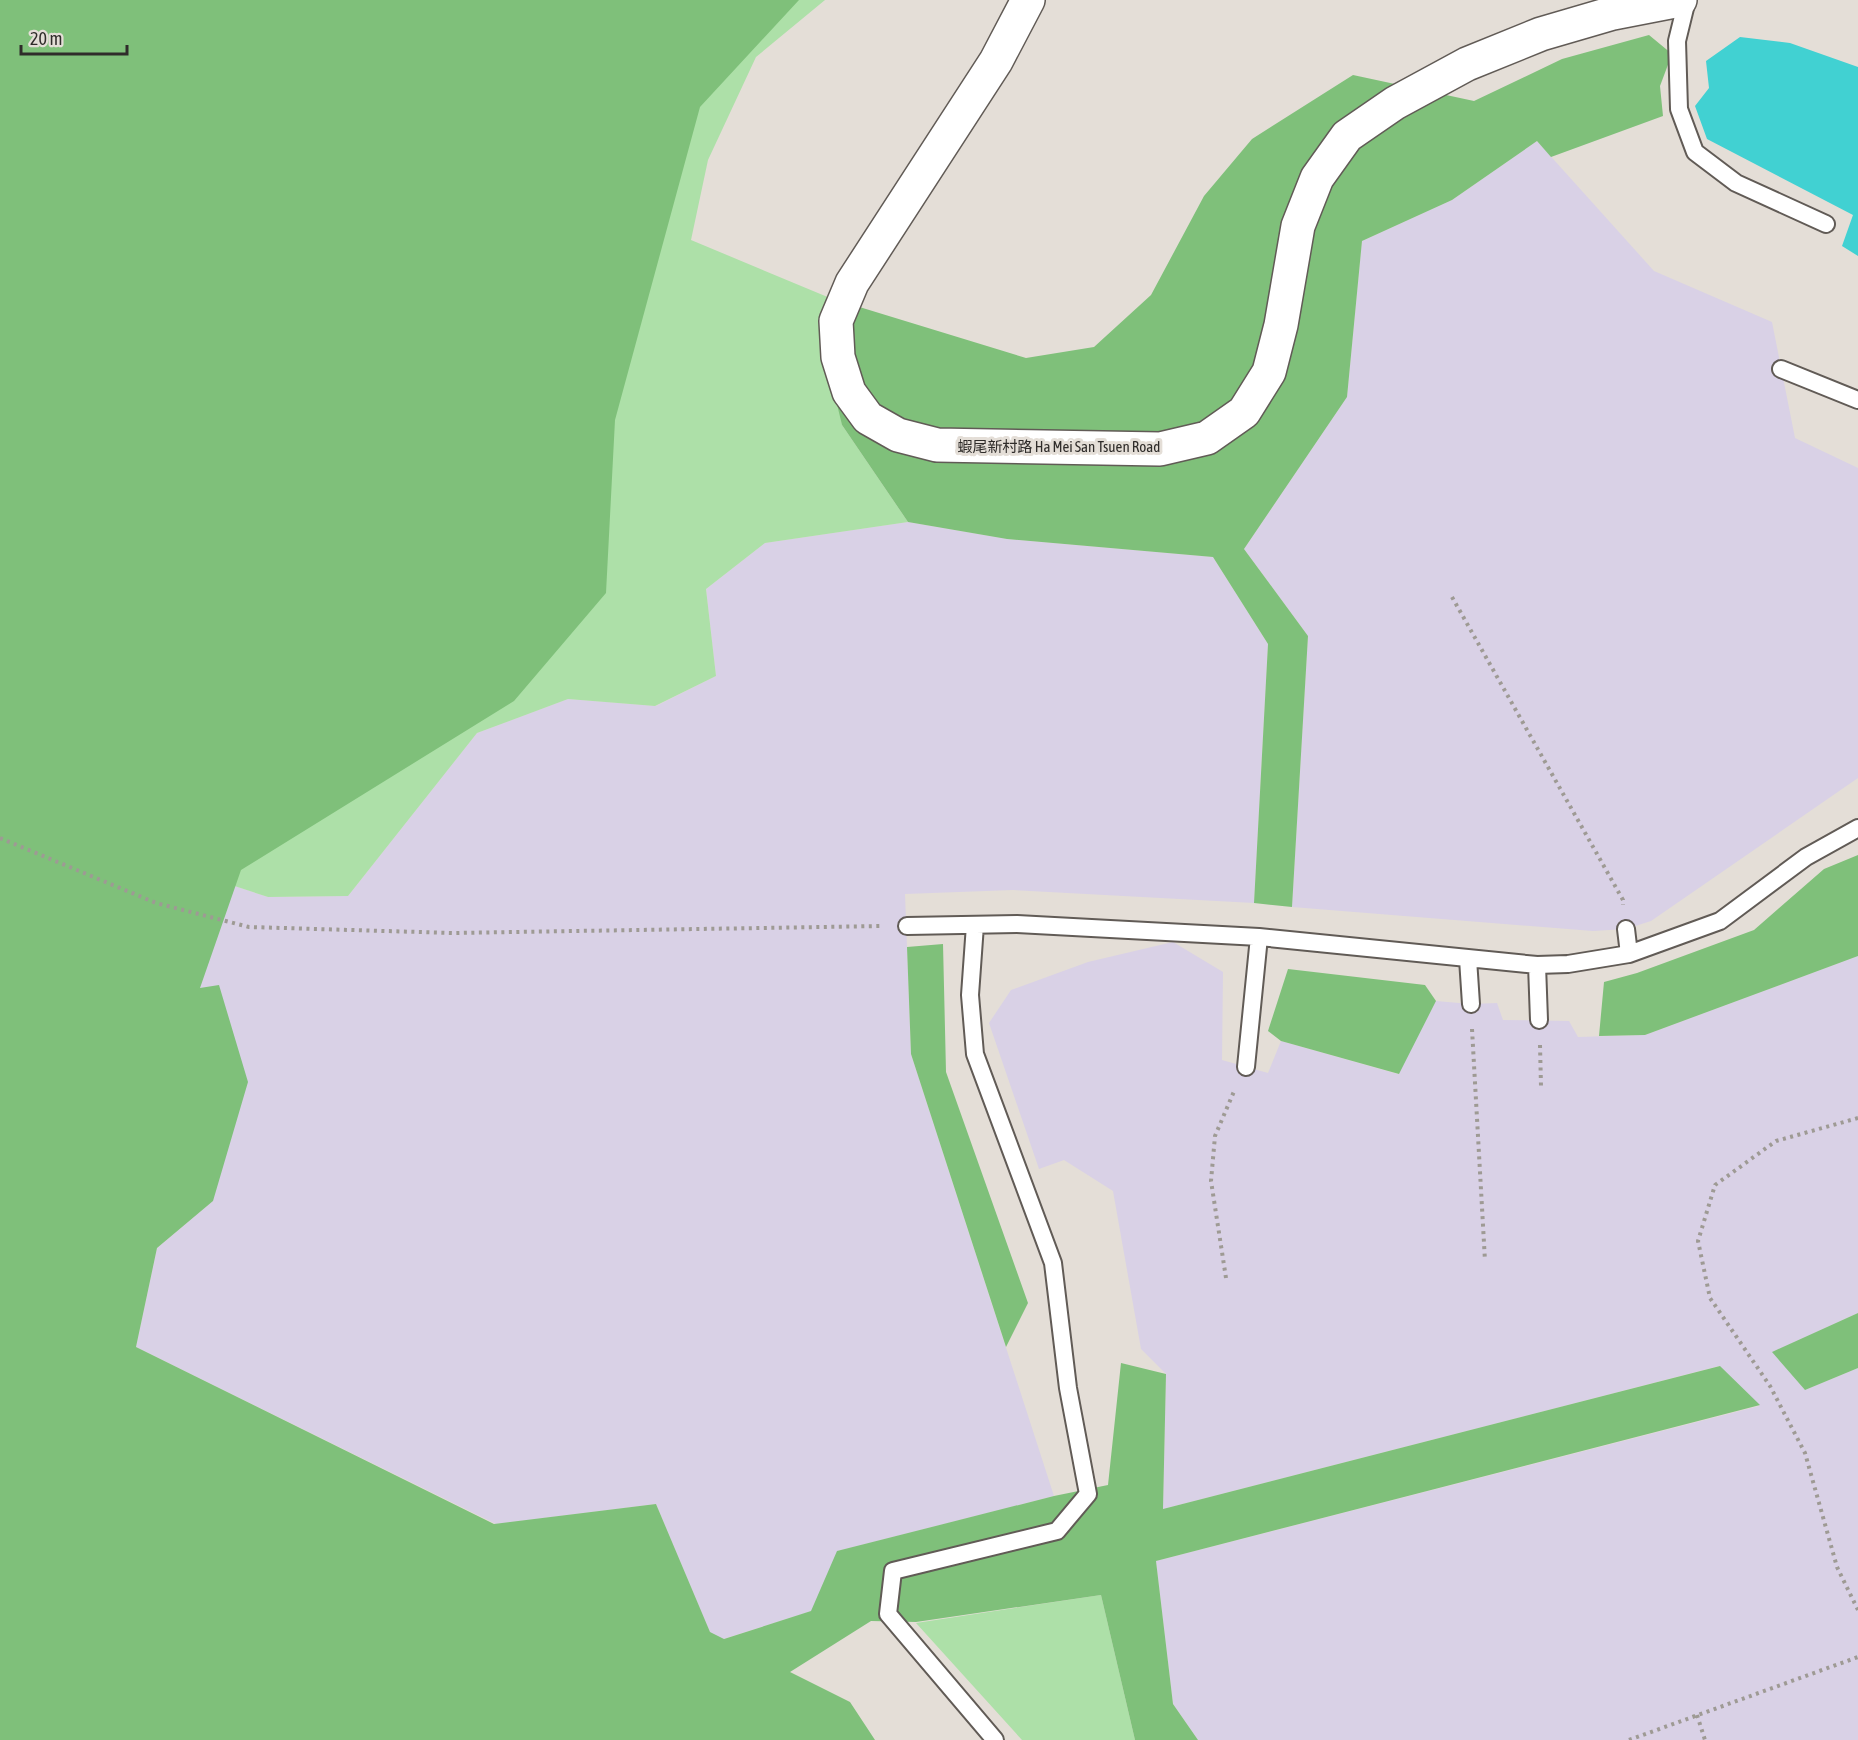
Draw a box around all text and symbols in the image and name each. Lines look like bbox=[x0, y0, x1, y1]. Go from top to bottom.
scale bar bbox=[21, 18, 128, 56]
text: 20 m bbox=[30, 28, 62, 49]
street label: 蝦尾新村路 Ha Mei San Tsuen Road bbox=[958, 438, 1160, 455]

